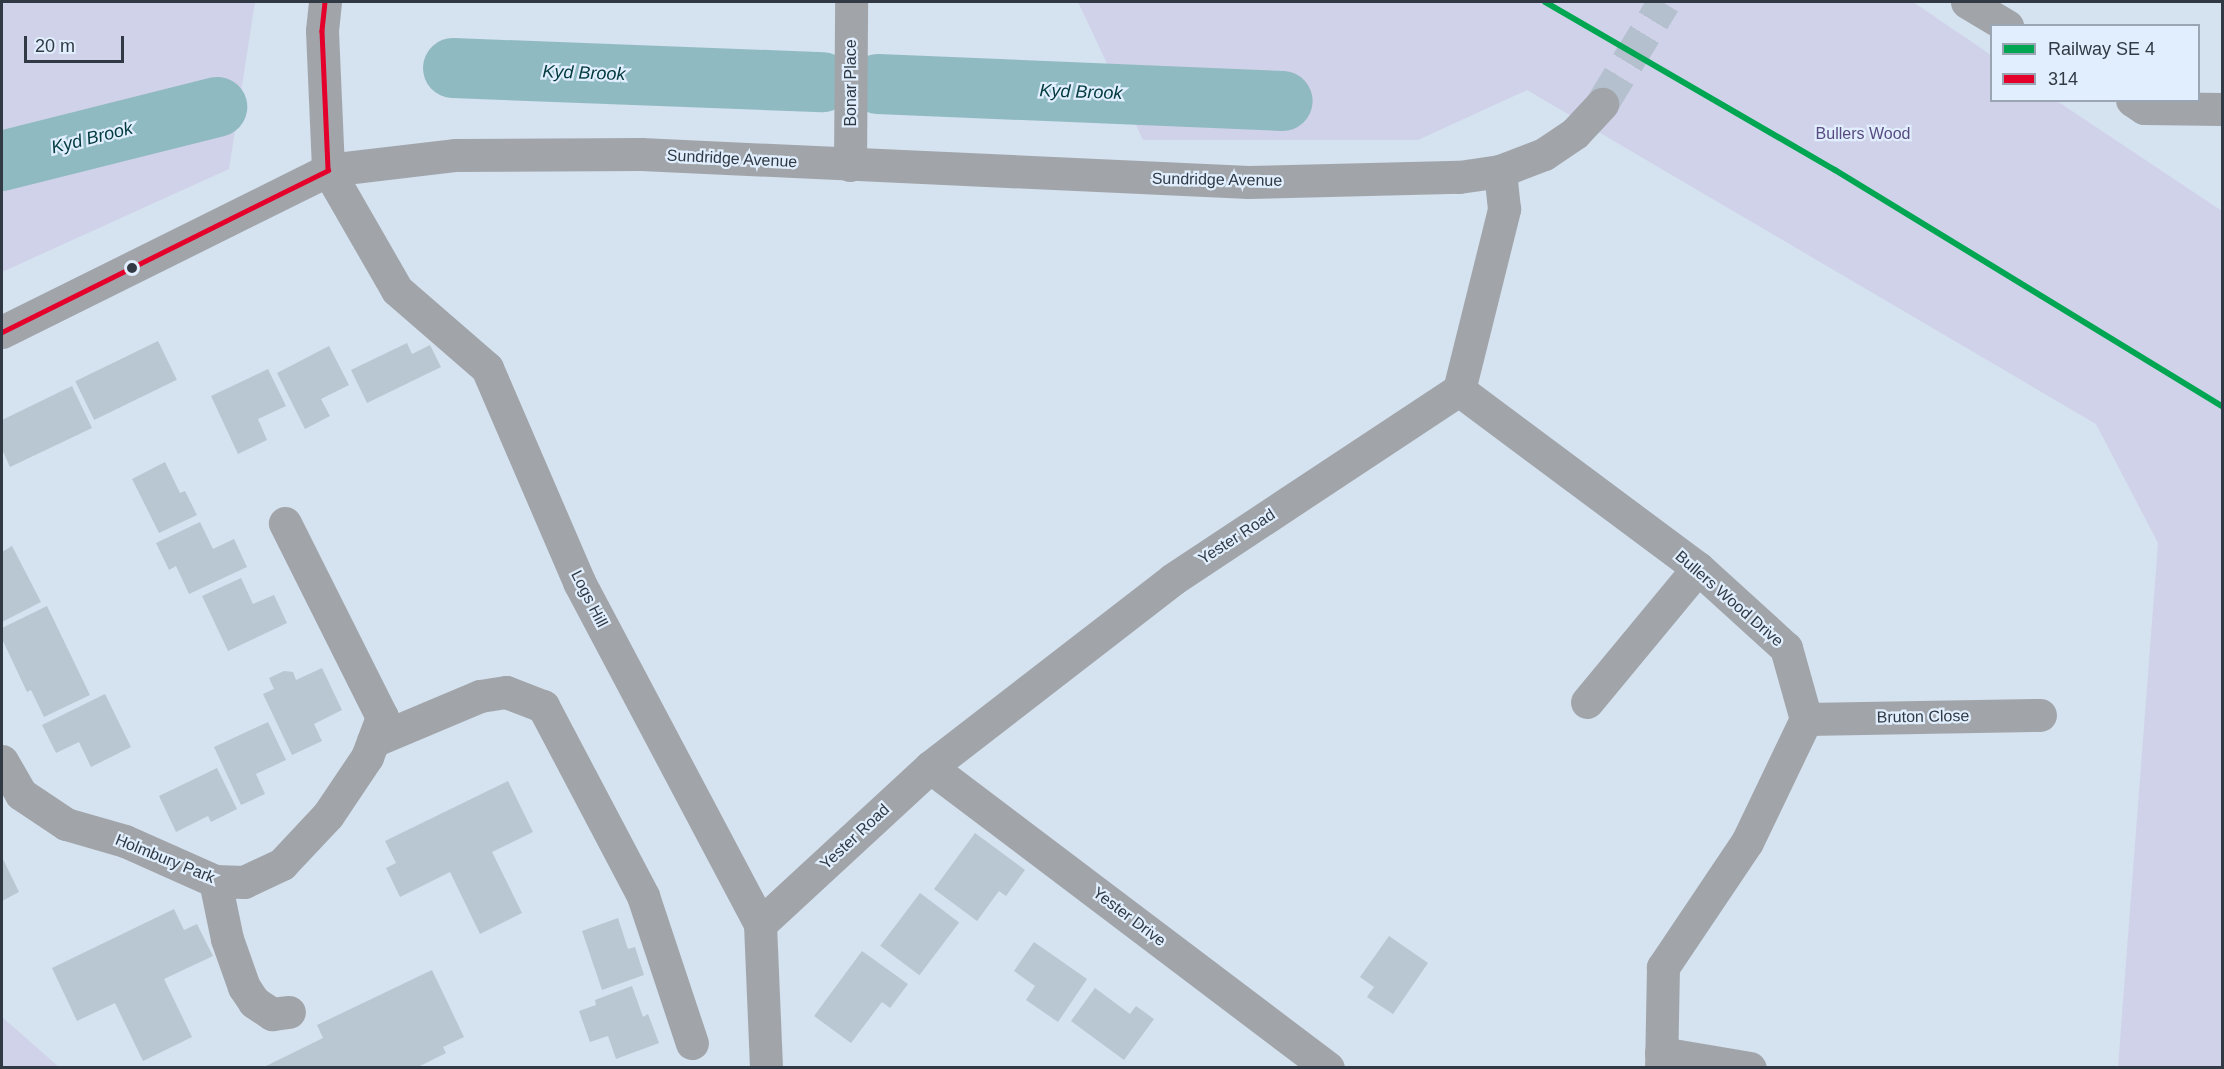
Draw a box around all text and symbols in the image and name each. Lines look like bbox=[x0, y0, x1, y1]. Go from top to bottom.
scale bar bbox=[27, 24, 128, 62]
legend bbox=[1990, 24, 2200, 102]
text: 20 m bbox=[35, 36, 75, 56]
street label: Bonar Place bbox=[841, 39, 861, 127]
text: Railway SE 4 bbox=[2048, 39, 2155, 59]
water label: Kyd Brook bbox=[542, 61, 626, 85]
text: 314 bbox=[2048, 69, 2078, 89]
water label: Kyd Brook bbox=[1039, 80, 1123, 104]
water label: Kyd Brook bbox=[49, 117, 135, 159]
park label: Bullers Wood bbox=[1816, 124, 1910, 144]
street label: Sundridge Avenue bbox=[666, 146, 798, 172]
street label: Sundridge Avenue bbox=[1151, 169, 1283, 191]
unlabelled marker bbox=[126, 262, 138, 274]
street label: Yester Road bbox=[1195, 505, 1279, 569]
street label: Bullers Wood Drive bbox=[1671, 547, 1787, 651]
street label: Logs Hill bbox=[567, 567, 611, 631]
street label: Bruton Close bbox=[1877, 707, 1969, 727]
street label: Yester Road bbox=[816, 800, 894, 874]
street label: Holmbury Park bbox=[112, 830, 218, 888]
street label: Yester Drive bbox=[1089, 883, 1169, 951]

